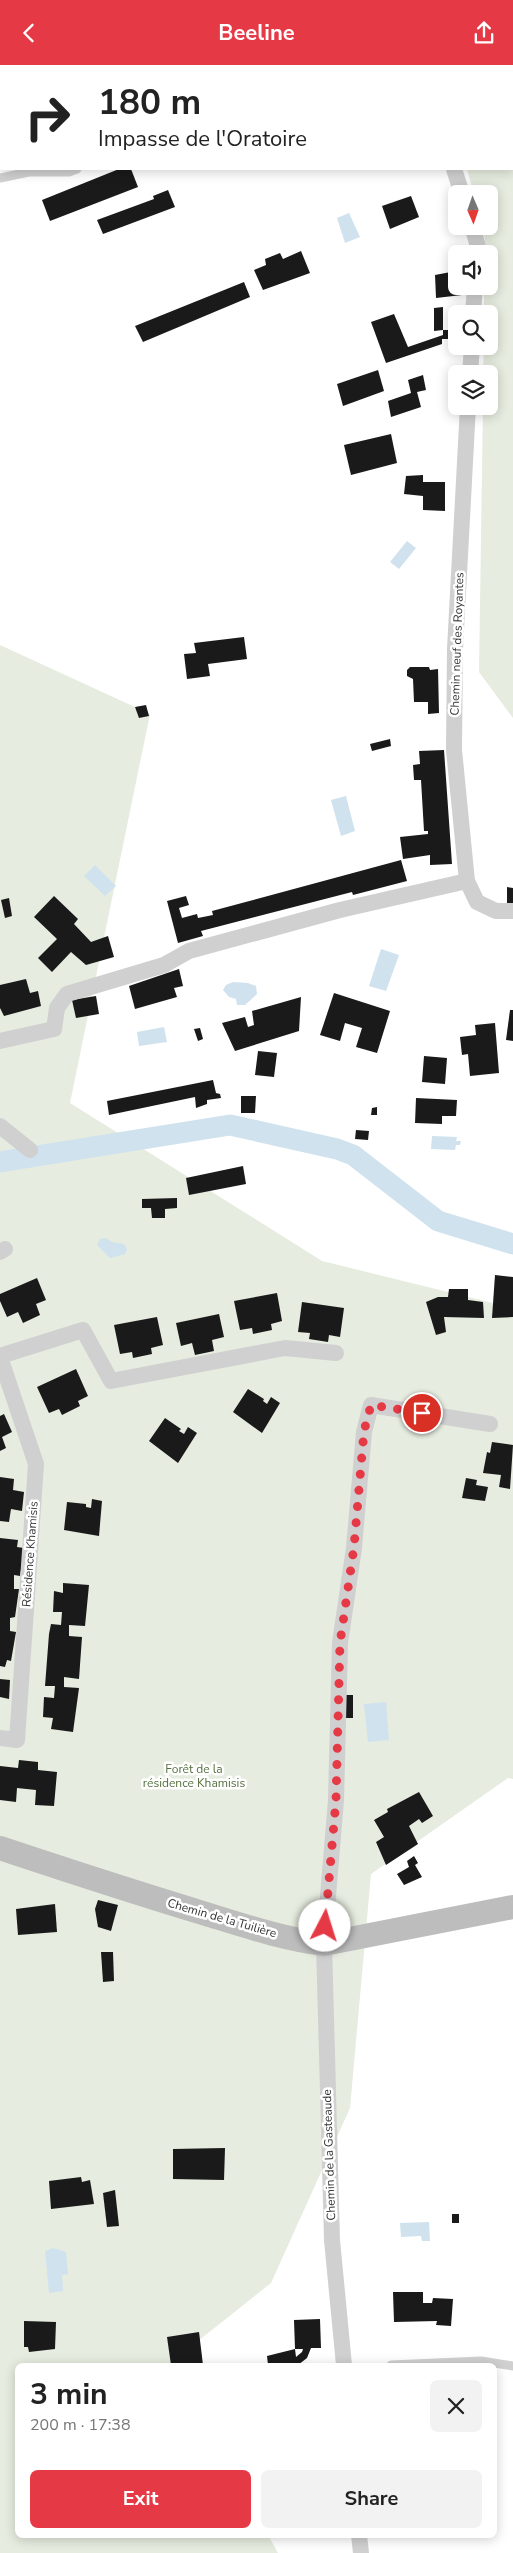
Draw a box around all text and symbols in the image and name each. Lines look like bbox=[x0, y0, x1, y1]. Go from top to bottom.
text: Beeline bbox=[218, 18, 295, 48]
icon: back bbox=[15, 19, 43, 47]
icon: share bbox=[470, 19, 498, 47]
text: 180 m bbox=[98, 79, 201, 126]
icon: right bbox=[15, 85, 80, 150]
text: Impasse de l'Oratoire bbox=[98, 124, 307, 154]
north arrow bbox=[448, 185, 498, 235]
map controls bbox=[448, 185, 498, 415]
button: sound bbox=[448, 245, 498, 295]
button: search bbox=[448, 305, 498, 355]
button: layers bbox=[448, 365, 498, 415]
street label: Chemin neuf des Royantes bbox=[447, 572, 468, 716]
pin bbox=[401, 1392, 443, 1434]
icon: arrive bbox=[408, 1399, 436, 1427]
street label: Résidence Khamisis bbox=[18, 1500, 42, 1607]
park label: Forêt de la résidence Khamisis bbox=[143, 1761, 245, 1791]
street label: Chemin de la Tuilière bbox=[166, 1895, 278, 1941]
position arrow bbox=[298, 1899, 350, 1951]
street label: Chemin de la Gasteaude bbox=[319, 2089, 339, 2221]
text: 3 min bbox=[30, 2374, 108, 2415]
button: close bbox=[430, 2380, 482, 2432]
text: 200 m · 17:38 bbox=[30, 2414, 131, 2436]
button: Exit bbox=[30, 2470, 251, 2528]
button: Share bbox=[261, 2470, 482, 2528]

